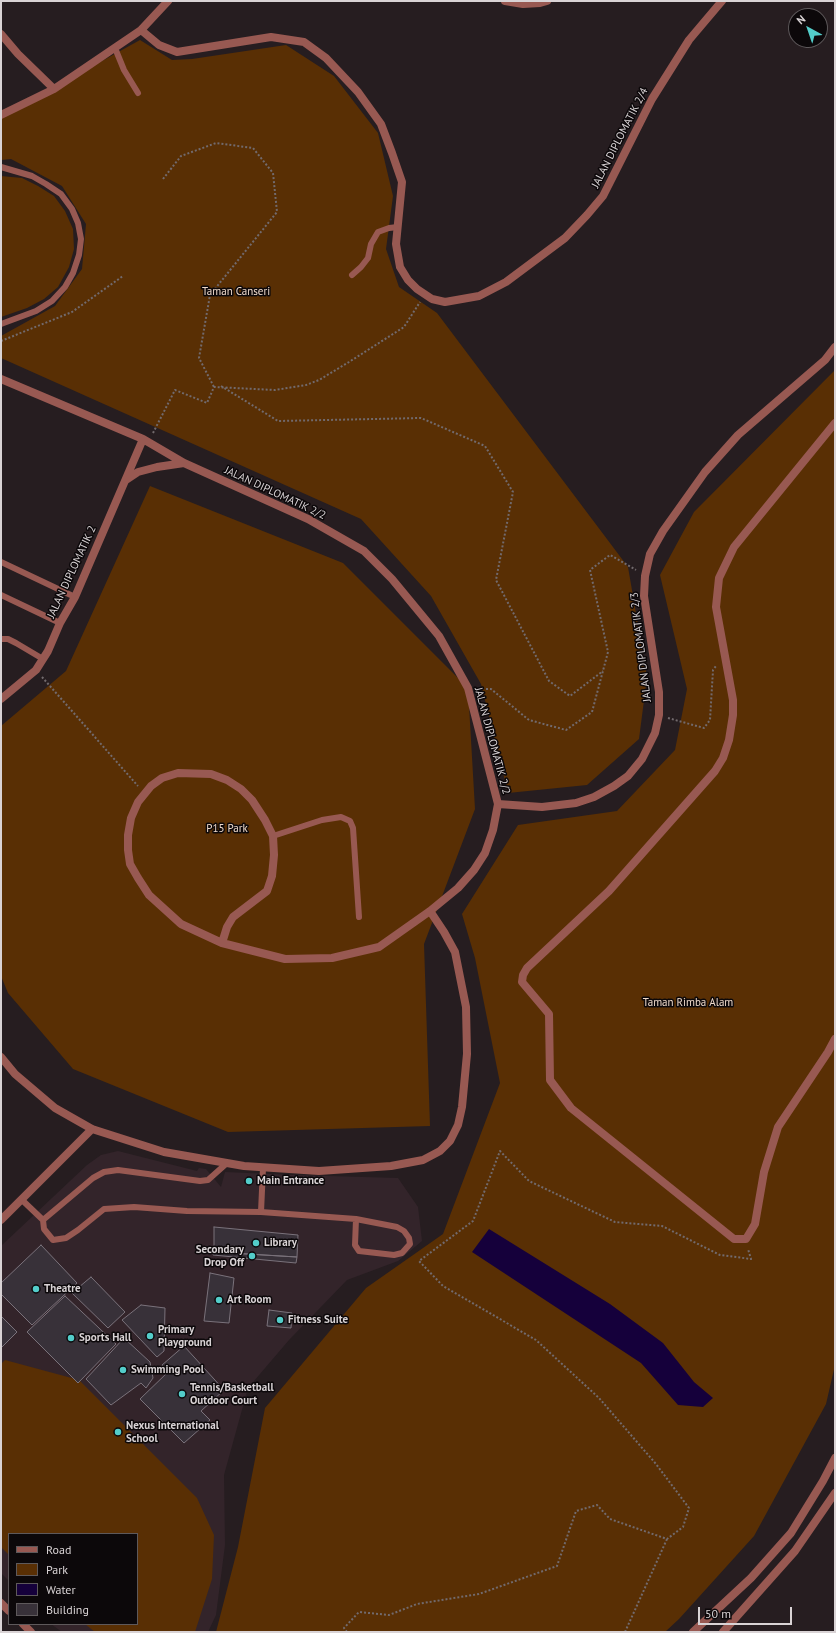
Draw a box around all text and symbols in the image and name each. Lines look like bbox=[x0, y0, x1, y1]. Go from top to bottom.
north arrow bbox=[788, 8, 828, 48]
text: N bbox=[794, 12, 808, 27]
street label: JALAN DIPLOMATIK 2/4 bbox=[589, 86, 651, 190]
park label: Taman Canseri bbox=[202, 285, 270, 299]
street label: JALAN DIPLOMATIK 2/2 bbox=[222, 464, 328, 522]
street label: JALAN DIPLOMATIK 2 bbox=[45, 524, 99, 620]
street label: JALAN DIPLOMATIK 2/3 bbox=[628, 591, 654, 703]
street label: JALAN DIPLOMATIK 2/2 bbox=[471, 686, 513, 796]
park label: P15 Park bbox=[206, 822, 248, 836]
park label: Taman Rimba Alam bbox=[643, 996, 733, 1010]
place label: Main Entrance bbox=[257, 1174, 324, 1188]
marker: Main Entrance bbox=[244, 1176, 254, 1186]
place label: Library bbox=[264, 1236, 297, 1250]
marker: Library bbox=[251, 1238, 261, 1248]
place label: Secondary Drop Off bbox=[196, 1243, 244, 1269]
marker: Secondary Drop Off bbox=[247, 1251, 257, 1261]
place label: Theatre bbox=[44, 1282, 81, 1296]
marker: Theatre bbox=[31, 1284, 41, 1294]
place label: Art Room bbox=[227, 1293, 271, 1307]
marker: Art Room bbox=[214, 1295, 224, 1305]
place label: Fitness Suite bbox=[288, 1313, 348, 1327]
marker: Fitness Suite bbox=[275, 1315, 285, 1325]
place label: Primary Playground bbox=[158, 1323, 212, 1349]
place label: Sports Hall bbox=[79, 1331, 131, 1345]
marker: Primary Playground bbox=[145, 1331, 155, 1341]
marker: Sports Hall bbox=[66, 1333, 76, 1343]
place label: Swimming Pool bbox=[131, 1363, 204, 1377]
marker: Swimming Pool bbox=[118, 1365, 128, 1375]
place label: Tennis/Basketball Outdoor Court bbox=[190, 1381, 274, 1407]
marker: Tennis/Basketball Outdoor Court bbox=[177, 1389, 187, 1399]
place label: Nexus International School bbox=[126, 1419, 219, 1445]
marker: Nexus International School bbox=[113, 1427, 123, 1437]
legend bbox=[8, 1533, 138, 1625]
text: Road bbox=[46, 1542, 71, 1557]
text: Park bbox=[46, 1562, 68, 1577]
text: Water bbox=[46, 1582, 76, 1597]
scale bar bbox=[700, 1599, 794, 1625]
text: Building bbox=[46, 1602, 89, 1617]
text: 50 m bbox=[705, 1606, 731, 1621]

